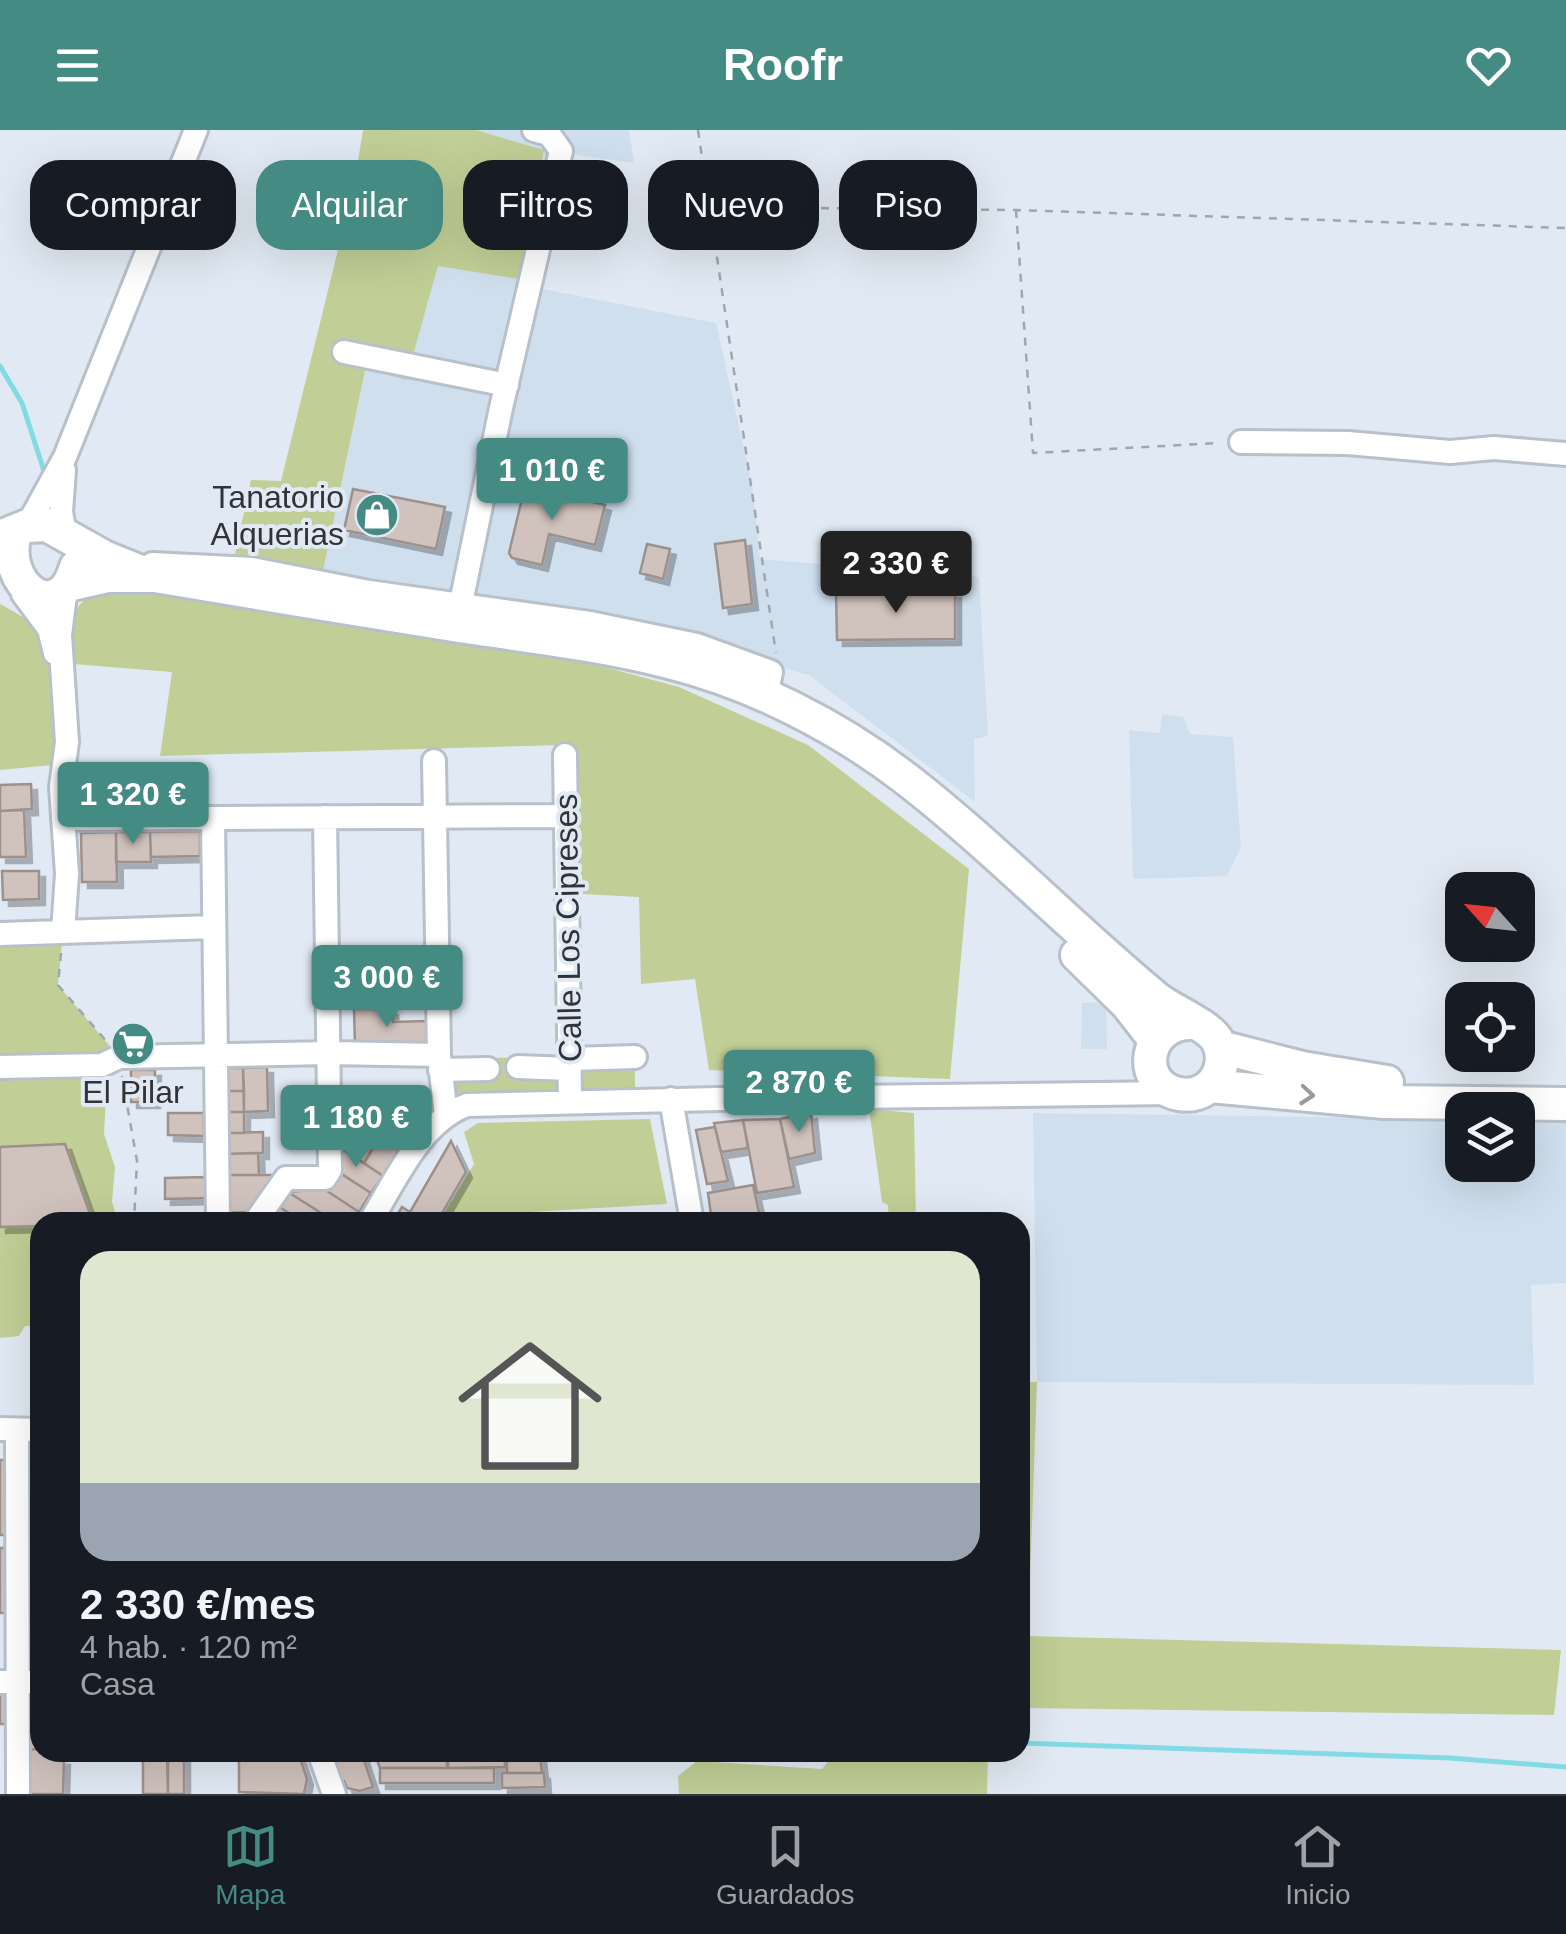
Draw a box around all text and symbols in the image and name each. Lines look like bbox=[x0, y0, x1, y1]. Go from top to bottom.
icon: menu bbox=[50, 38, 105, 93]
icon: heart bbox=[1461, 38, 1516, 93]
text: Roofr bbox=[723, 39, 843, 90]
chip: Comprar bbox=[30, 160, 236, 250]
chip: Alquilar bbox=[256, 160, 443, 250]
chip: Filtros bbox=[463, 160, 628, 250]
chip: Nuevo bbox=[648, 160, 819, 250]
chip: Piso bbox=[839, 160, 977, 250]
pin: 1 010 € bbox=[460, 438, 644, 523]
text: 1 010 € bbox=[499, 452, 605, 488]
place label: Tanatorio Alquerias bbox=[211, 479, 344, 552]
shop icon: Tanatorio Alquerias bbox=[354, 492, 400, 538]
pin: 2 330 € bbox=[804, 531, 988, 616]
text: 2 330 € bbox=[843, 545, 949, 581]
pin: 1 320 € bbox=[41, 762, 225, 847]
text: 1 320 € bbox=[80, 776, 186, 812]
street label: Calle Los Cipreses bbox=[548, 793, 588, 1063]
north arrow bbox=[1445, 872, 1535, 962]
map controls bbox=[1445, 872, 1535, 1182]
pin: 3 000 € bbox=[295, 945, 479, 1030]
text: 3 000 € bbox=[334, 959, 440, 995]
button: locate bbox=[1445, 982, 1535, 1072]
supermarket icon: El Pilar bbox=[110, 1021, 156, 1067]
pin: 2 870 € bbox=[707, 1050, 891, 1135]
text: 2 870 € bbox=[746, 1064, 852, 1100]
place label: El Pilar bbox=[82, 1074, 184, 1110]
one-way arrow bbox=[1299, 1084, 1315, 1106]
pin: 1 180 € bbox=[264, 1085, 448, 1170]
button: layers bbox=[1445, 1092, 1535, 1182]
text: 1 180 € bbox=[303, 1099, 409, 1135]
icon: home bbox=[440, 1316, 620, 1496]
text: 2 330 €/mes bbox=[80, 1581, 316, 1628]
text: 4 hab. · 120 m² bbox=[80, 1629, 297, 1665]
text: Casa bbox=[80, 1666, 155, 1702]
tab: Mapa bbox=[215, 1819, 285, 1911]
tab: Guardados bbox=[716, 1819, 855, 1911]
tab: Inicio bbox=[1285, 1819, 1351, 1911]

